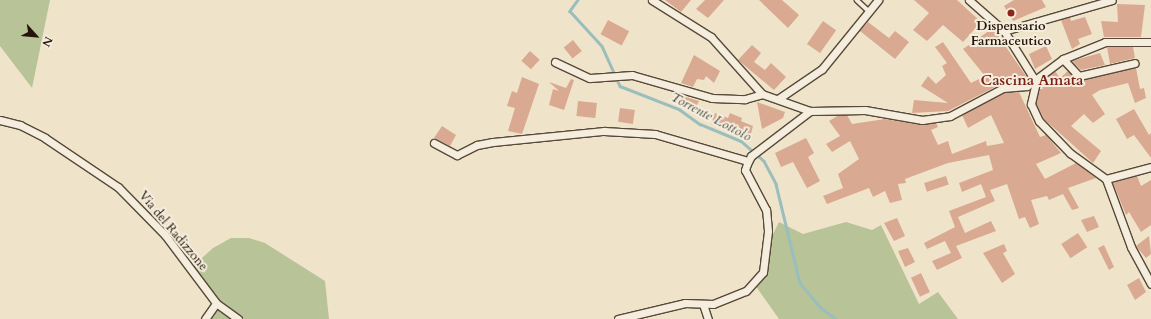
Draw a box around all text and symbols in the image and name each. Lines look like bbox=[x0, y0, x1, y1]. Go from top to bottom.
marker: Dispensario Farmaceutico bbox=[1006, 8, 1016, 18]
north arrow bbox=[16, 16, 56, 56]
place label: Dispensario Farmaceutico bbox=[971, 19, 1051, 50]
text: N bbox=[38, 34, 56, 49]
district label: Cascina Amata bbox=[981, 72, 1083, 90]
water label: Torrente Lottolo bbox=[668, 89, 754, 145]
street label: Via del Radizzone bbox=[135, 188, 211, 274]

